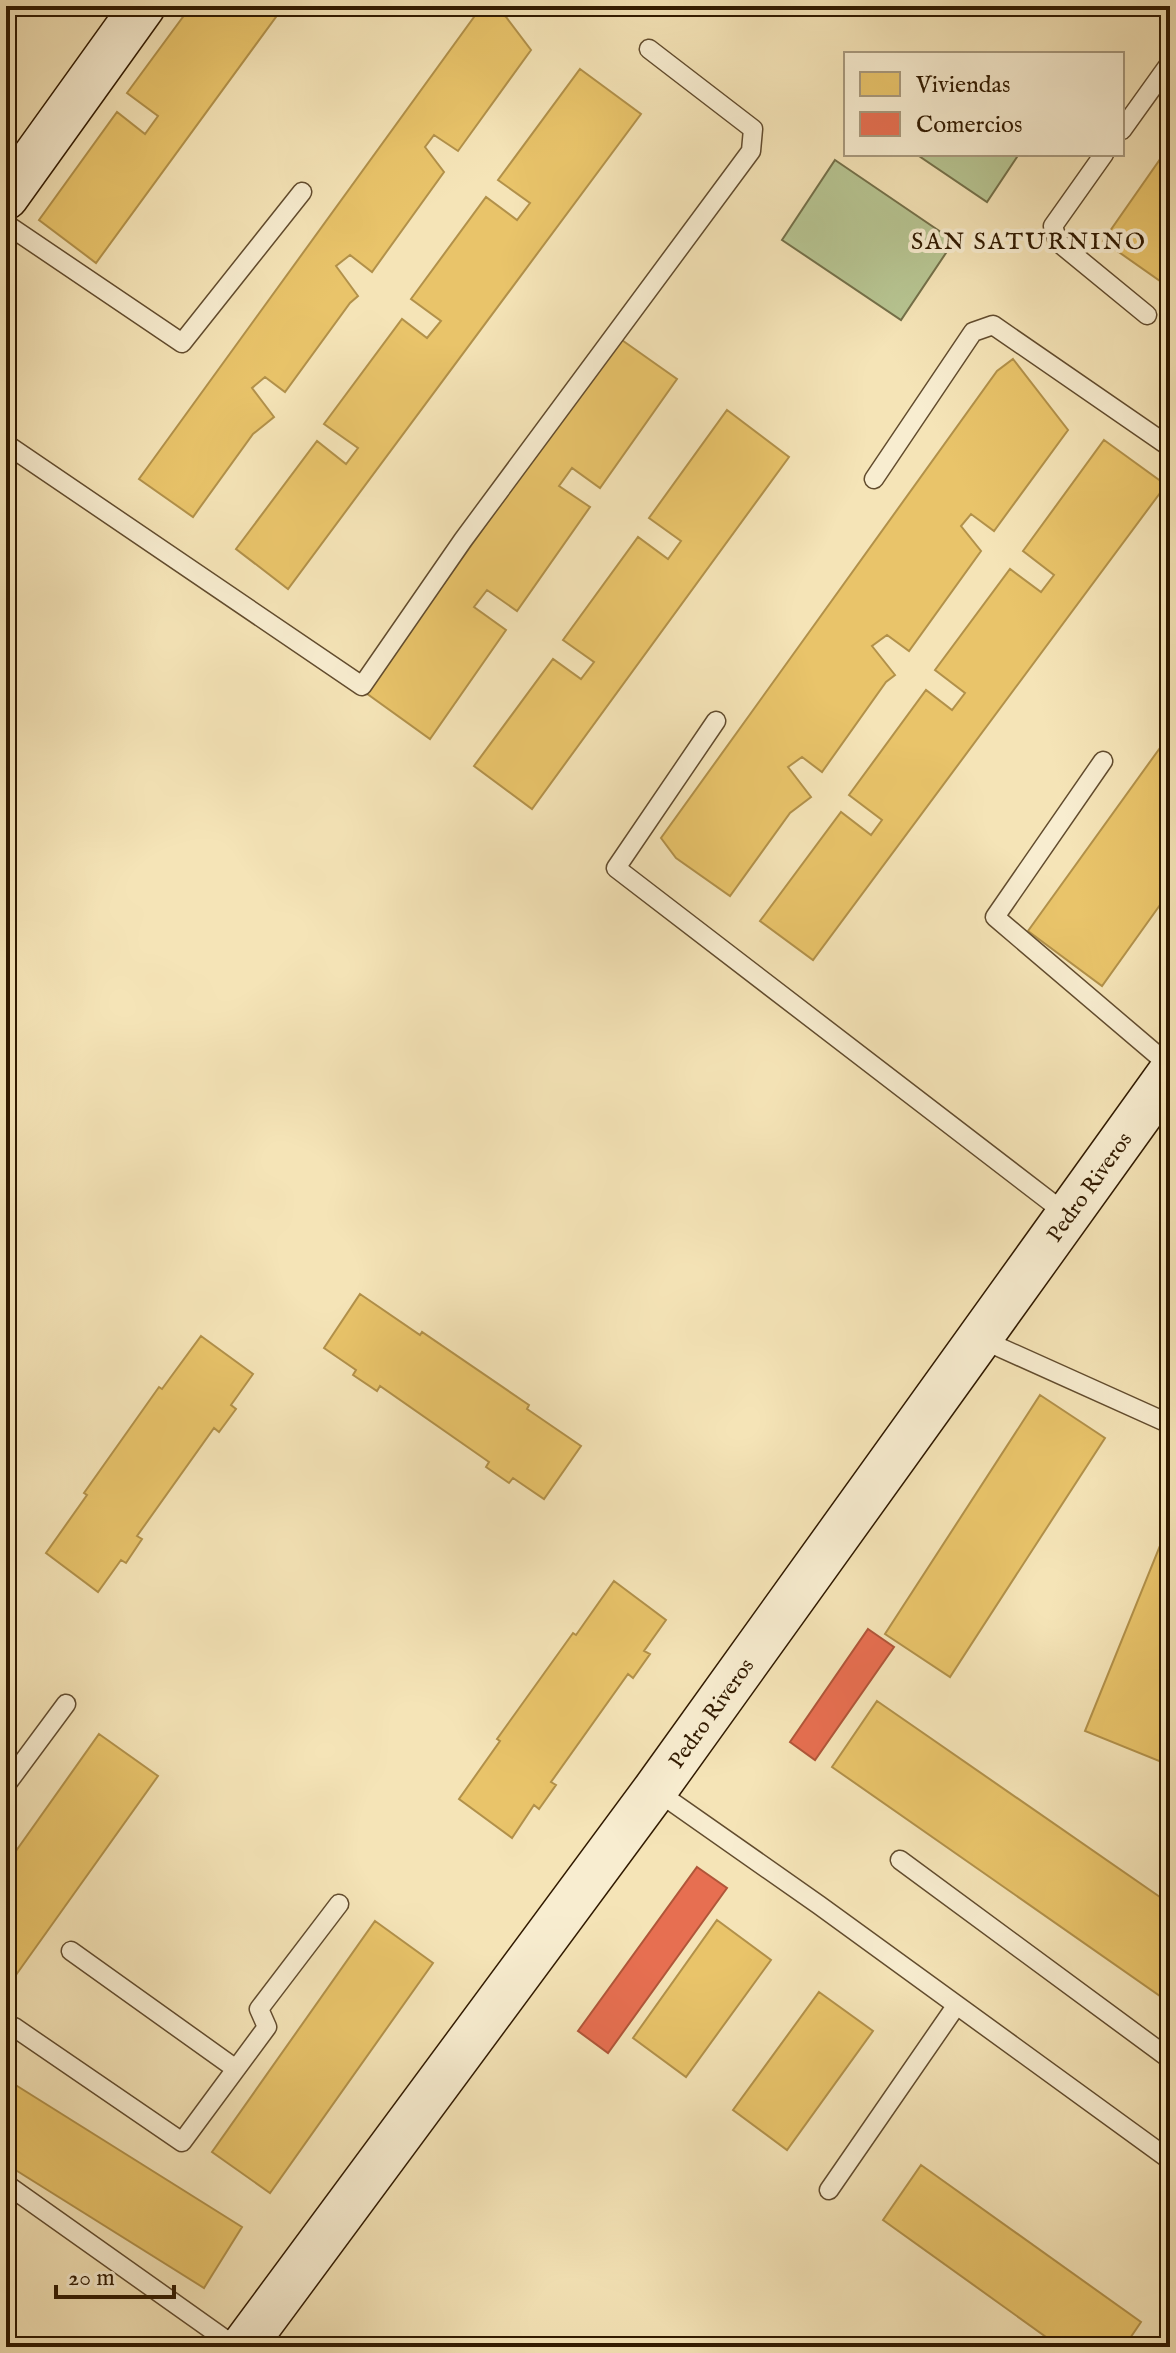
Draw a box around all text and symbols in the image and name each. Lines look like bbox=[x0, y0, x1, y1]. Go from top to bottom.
legend bbox=[844, 52, 1124, 156]
text: Viviendas bbox=[915, 70, 1010, 101]
text: Comercios bbox=[916, 110, 1022, 141]
district label: SAN SATURNINO bbox=[911, 227, 1147, 258]
street label: Pedro Riveros bbox=[1041, 1127, 1139, 1248]
street label: Pedro Riveros bbox=[663, 1653, 761, 1774]
scale bar bbox=[56, 2249, 174, 2299]
text: 20 m bbox=[68, 2263, 115, 2294]

